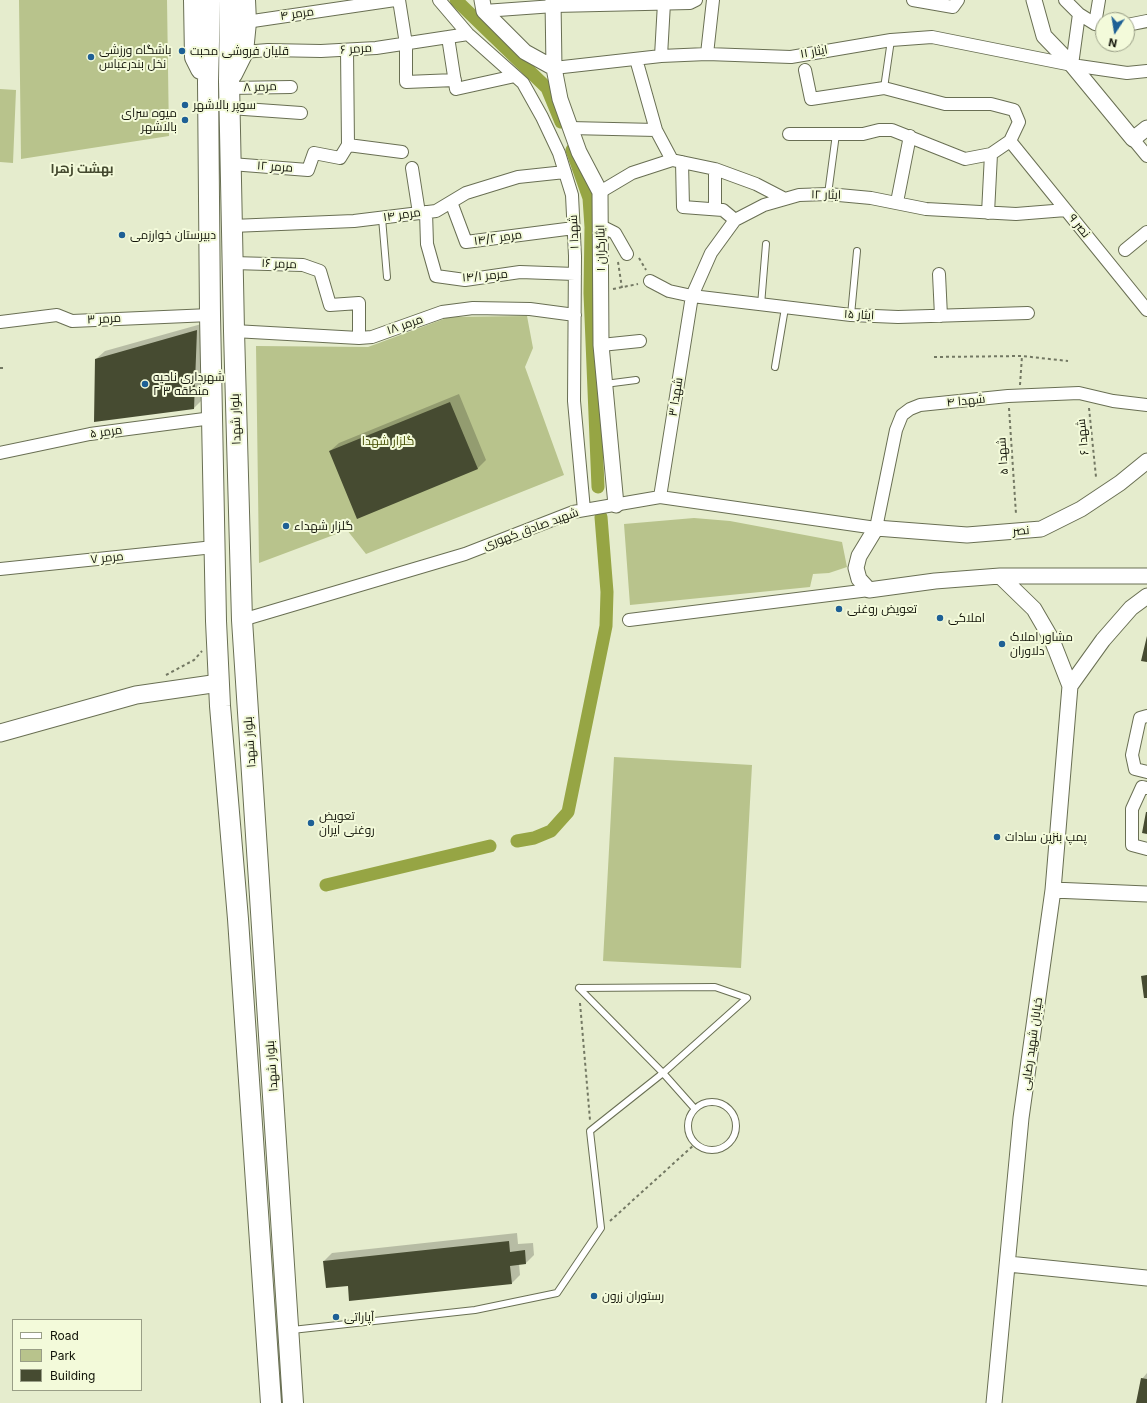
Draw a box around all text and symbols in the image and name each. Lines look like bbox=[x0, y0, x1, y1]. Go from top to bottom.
street label: مرمر ۴ bbox=[279, 5, 315, 23]
north arrow bbox=[1095, 12, 1135, 52]
text: N bbox=[1107, 35, 1118, 50]
street label: مرمر ۶ bbox=[340, 41, 372, 57]
place label: باشگاه ورزشی نخل بندرعباس bbox=[99, 43, 171, 71]
street label: ایثار ۱۱ bbox=[799, 43, 829, 61]
place label: قلیان فروشی محبت bbox=[190, 44, 289, 58]
marker: قلیان فروشی محبت bbox=[177, 46, 187, 56]
marker: باشگاه ورزشی نخل بندرعباس bbox=[86, 52, 96, 62]
street label: مرمر ۸ bbox=[243, 79, 277, 95]
place label: سوپر بالاشهر bbox=[193, 98, 256, 112]
marker: سوپر بالاشهر bbox=[180, 100, 190, 110]
place label: میوه سرای بالاشهر bbox=[121, 106, 177, 134]
marker: میوه سرای بالاشهر bbox=[180, 115, 190, 125]
street label: مرمر ۱۲ bbox=[257, 159, 293, 175]
district label: بهشت زهرا bbox=[50, 161, 114, 177]
street label: ایثار ۱۲ bbox=[811, 188, 841, 202]
street label: مرمر ۱۴ bbox=[382, 205, 422, 225]
street label: نصر ۹ bbox=[1065, 211, 1093, 241]
street label: شهدا ۱ bbox=[566, 214, 582, 250]
street label: ایثارگران ۱ bbox=[593, 225, 609, 271]
place label: دبیرستان خوارزمی bbox=[130, 228, 216, 242]
street label: مرمر ۱۴/۲ bbox=[473, 228, 523, 248]
marker: دبیرستان خوارزمی bbox=[117, 230, 127, 240]
street label: مرمر ۱۶ bbox=[261, 256, 297, 272]
street label: مرمر ۱۴/۱ bbox=[462, 267, 508, 285]
street label: ایثار ۱۵ bbox=[843, 307, 875, 323]
street label: مرمر ۳ bbox=[87, 311, 121, 327]
street label: مرمر ۱۸ bbox=[385, 312, 425, 338]
place label: شهرداری ناحیه ۲ منطقه ۳ bbox=[153, 370, 225, 398]
street label: شهدا ۳ bbox=[666, 377, 686, 417]
marker: شهرداری ناحیه ۲ منطقه ۳ bbox=[140, 379, 150, 389]
street label: شهدا ۴ bbox=[946, 392, 986, 410]
street label: بلوار شهدا bbox=[228, 393, 244, 445]
street label: شهدا ۶ bbox=[1074, 418, 1092, 456]
street label: مرمر ۵ bbox=[89, 423, 123, 441]
park label: گلزار شهدا bbox=[362, 434, 414, 448]
street label: شهدا ۵ bbox=[995, 437, 1011, 475]
street label: شهید صادق کهوری bbox=[481, 505, 581, 553]
place label: گلزار شهداء bbox=[294, 519, 353, 533]
marker: گلزار شهداء bbox=[281, 521, 291, 531]
street label: نصر bbox=[1012, 523, 1030, 539]
street label: مرمر ۷ bbox=[90, 549, 124, 567]
place label: تعویض روغنی bbox=[847, 602, 917, 616]
marker: تعویض روغنی bbox=[834, 604, 844, 614]
place label: املاکی bbox=[948, 611, 985, 625]
marker: املاکی bbox=[935, 613, 945, 623]
place label: مشاور املاک دلاوران bbox=[1010, 630, 1073, 658]
marker: مشاور املاک دلاوران bbox=[997, 639, 1007, 649]
street label: بلوار شهدا bbox=[241, 716, 259, 768]
place label: تعویض روغنی ایران bbox=[319, 809, 375, 837]
marker: تعویض روغنی ایران bbox=[306, 818, 316, 828]
place label: پمپ بنزین سادات bbox=[1005, 830, 1087, 844]
marker: پمپ بنزین سادات bbox=[992, 832, 1002, 842]
street label: خیابان شهید رضایی bbox=[1018, 997, 1046, 1091]
street label: بلوار شهدا bbox=[263, 1040, 281, 1092]
place label: رستوران زرون bbox=[602, 1289, 664, 1303]
marker: رستوران زرون bbox=[589, 1291, 599, 1301]
place label: آپاراتی bbox=[344, 1310, 374, 1324]
marker: آپاراتی bbox=[331, 1312, 341, 1322]
legend bbox=[12, 1319, 142, 1391]
text: Road bbox=[50, 1328, 79, 1343]
text: Park bbox=[50, 1348, 76, 1363]
text: Building bbox=[50, 1368, 95, 1383]

